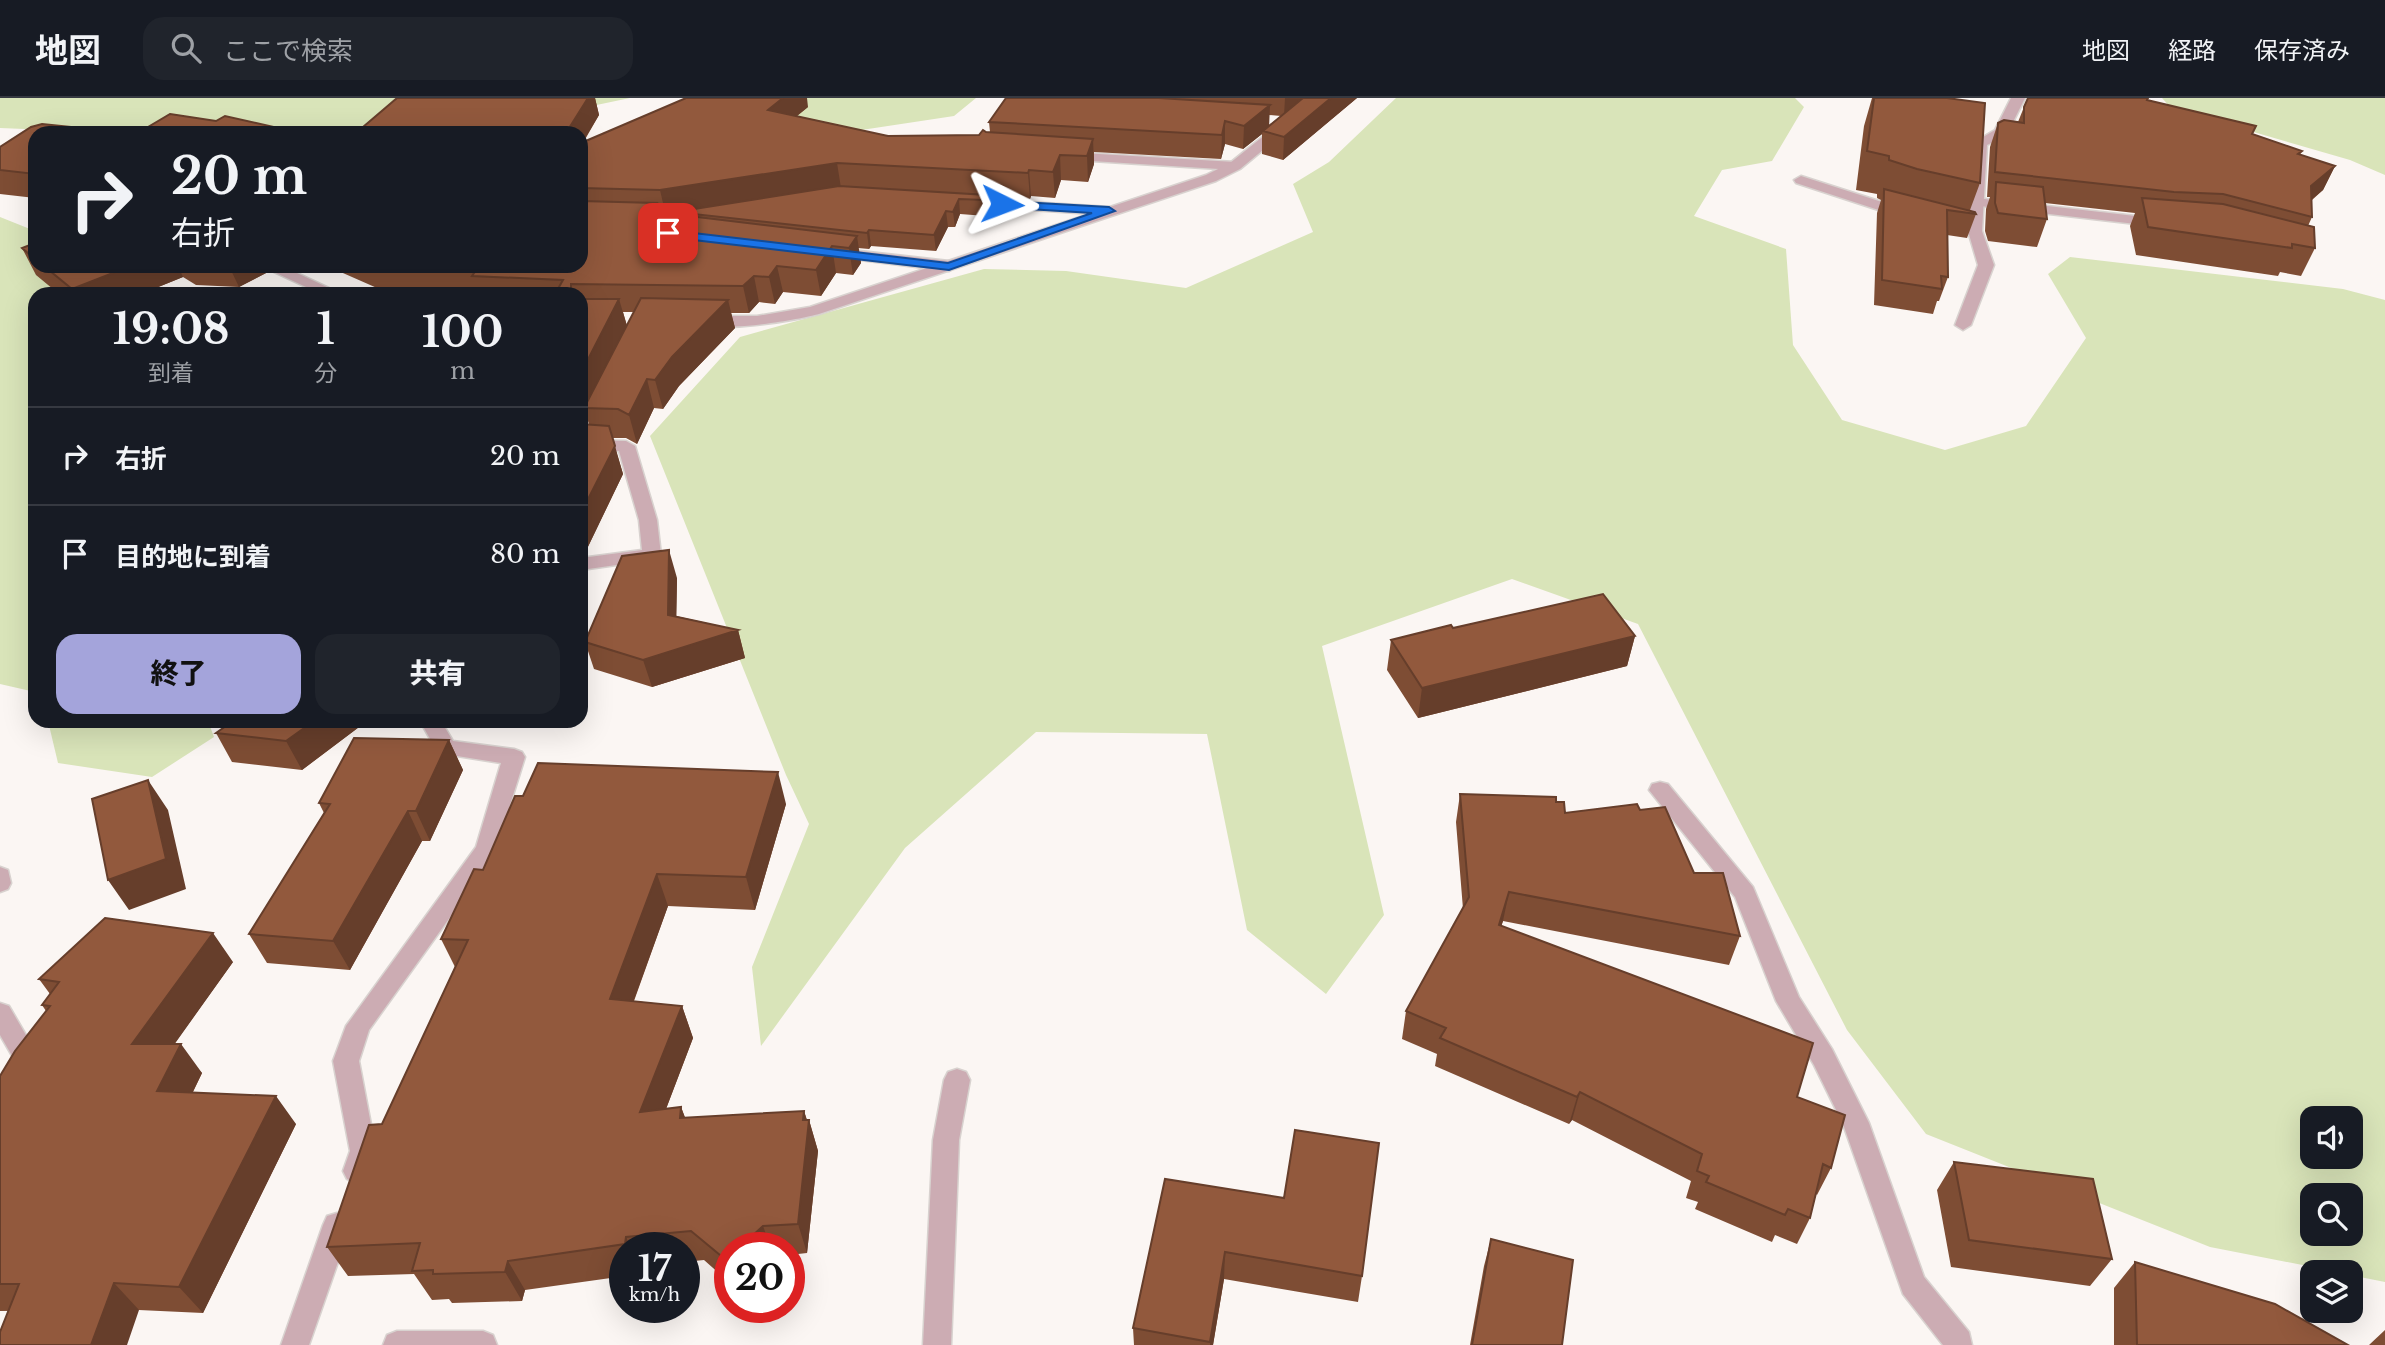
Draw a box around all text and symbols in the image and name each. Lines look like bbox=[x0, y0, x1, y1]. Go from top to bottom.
search box bbox=[143, 17, 633, 80]
icon: search bbox=[167, 29, 205, 67]
text: 地図 bbox=[35, 30, 101, 71]
text: ここで検索 bbox=[223, 35, 353, 67]
text: 地図 bbox=[2082, 36, 2130, 65]
text: 経路 bbox=[2168, 36, 2216, 65]
text: 保存済み bbox=[2254, 36, 2350, 65]
text: 20 m bbox=[171, 146, 307, 207]
icon: right bbox=[56, 154, 147, 245]
position arrow bbox=[965, 167, 1039, 241]
pin bbox=[638, 203, 698, 263]
text: 右折 bbox=[171, 213, 235, 253]
icon: arrive bbox=[649, 214, 687, 252]
text: 19:08 bbox=[113, 303, 230, 355]
text: 1 bbox=[316, 303, 335, 355]
text: 100 bbox=[422, 306, 503, 358]
text: m bbox=[450, 357, 475, 385]
text: 到着 bbox=[148, 359, 194, 387]
text: 分 bbox=[314, 359, 337, 387]
icon: right bbox=[56, 437, 94, 475]
text: 20 m bbox=[490, 440, 560, 472]
text: 右折 bbox=[115, 443, 167, 475]
icon: arrive bbox=[56, 535, 94, 573]
text: 80 m bbox=[490, 538, 560, 570]
text: 目的地に到着 bbox=[115, 541, 271, 573]
button: 終了 bbox=[56, 634, 301, 714]
button: 共有 bbox=[315, 634, 560, 714]
map controls bbox=[2300, 1106, 2363, 1323]
button: sound bbox=[2300, 1106, 2363, 1169]
button: search bbox=[2300, 1183, 2363, 1246]
speed limit sign: 20 bbox=[714, 1232, 805, 1323]
text: 17 bbox=[638, 1247, 671, 1290]
button: layers bbox=[2300, 1260, 2363, 1323]
text: km/h bbox=[629, 1284, 680, 1306]

